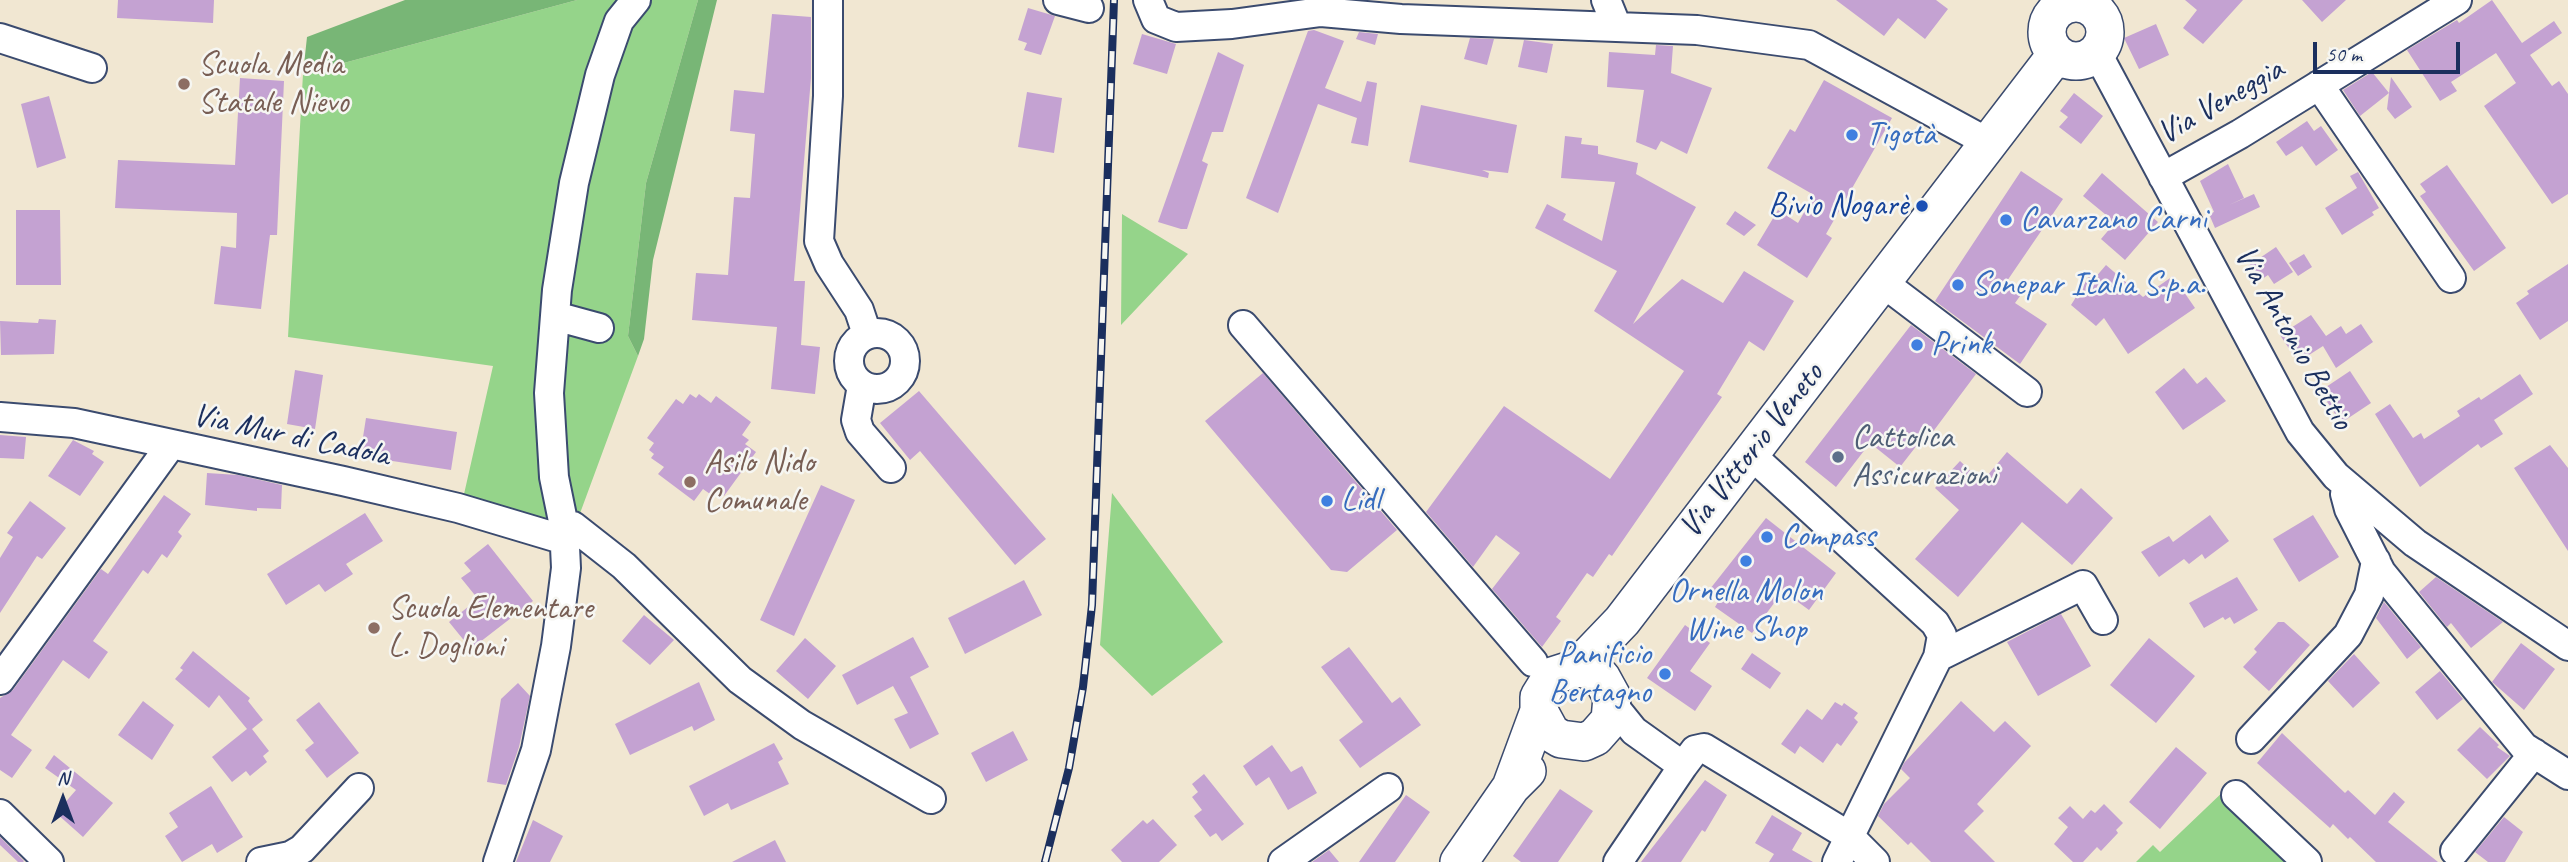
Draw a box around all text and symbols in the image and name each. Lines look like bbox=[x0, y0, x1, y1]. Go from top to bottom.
scale bar bbox=[2316, 28, 2463, 72]
text: 50 m bbox=[2326, 41, 2362, 67]
place label: Scuola Media Statale Nievo bbox=[198, 45, 348, 123]
street label: Via Veneggia bbox=[2151, 50, 2291, 154]
marker: Scuola Media Statale Nievo bbox=[176, 76, 192, 92]
place label: Tigotà bbox=[1866, 115, 1936, 155]
marker: Tigotà bbox=[1844, 127, 1860, 143]
place label: Bivio Nogarè bbox=[1768, 186, 1908, 226]
marker: Bivio Nogarè bbox=[1914, 198, 1930, 214]
place label: Cavarzano Carni bbox=[2020, 200, 2207, 240]
marker: Cavarzano Carni bbox=[1998, 212, 2014, 228]
street label: Via Antonio Bettio bbox=[2224, 239, 2362, 437]
place label: Sonepar Italia S.p.a. bbox=[1972, 265, 2205, 305]
marker: Sonepar Italia S.p.a. bbox=[1950, 277, 1966, 293]
place label: Prink bbox=[1931, 325, 1991, 365]
marker: Prink bbox=[1909, 337, 1925, 353]
street label: Via Vittorio Veneto bbox=[1671, 356, 1833, 546]
street label: Via Mur di Cadola bbox=[189, 396, 393, 476]
place label: Cattolica Assicurazioni bbox=[1852, 418, 1996, 496]
place label: Asilo Nido Comunale bbox=[704, 443, 814, 521]
marker: Cattolica Assicurazioni bbox=[1830, 449, 1846, 465]
marker: Asilo Nido Comunale bbox=[682, 474, 698, 490]
place label: Lidl bbox=[1341, 481, 1380, 521]
marker: Lidl bbox=[1319, 493, 1335, 509]
place label: Compass bbox=[1781, 517, 1875, 557]
marker: Compass bbox=[1759, 529, 1775, 545]
marker: Ornella Molon Wine Shop bbox=[1738, 553, 1754, 569]
place label: Ornella Molon Wine Shop bbox=[1669, 572, 1823, 650]
place label: Scuola Elementare L. Doglioni bbox=[388, 589, 593, 667]
marker: Scuola Elementare L. Doglioni bbox=[366, 620, 382, 636]
place label: Panificio Bertagno bbox=[1549, 635, 1651, 713]
marker: Panificio Bertagno bbox=[1657, 666, 1673, 682]
north arrow bbox=[28, 764, 98, 834]
text: N bbox=[57, 766, 69, 790]

